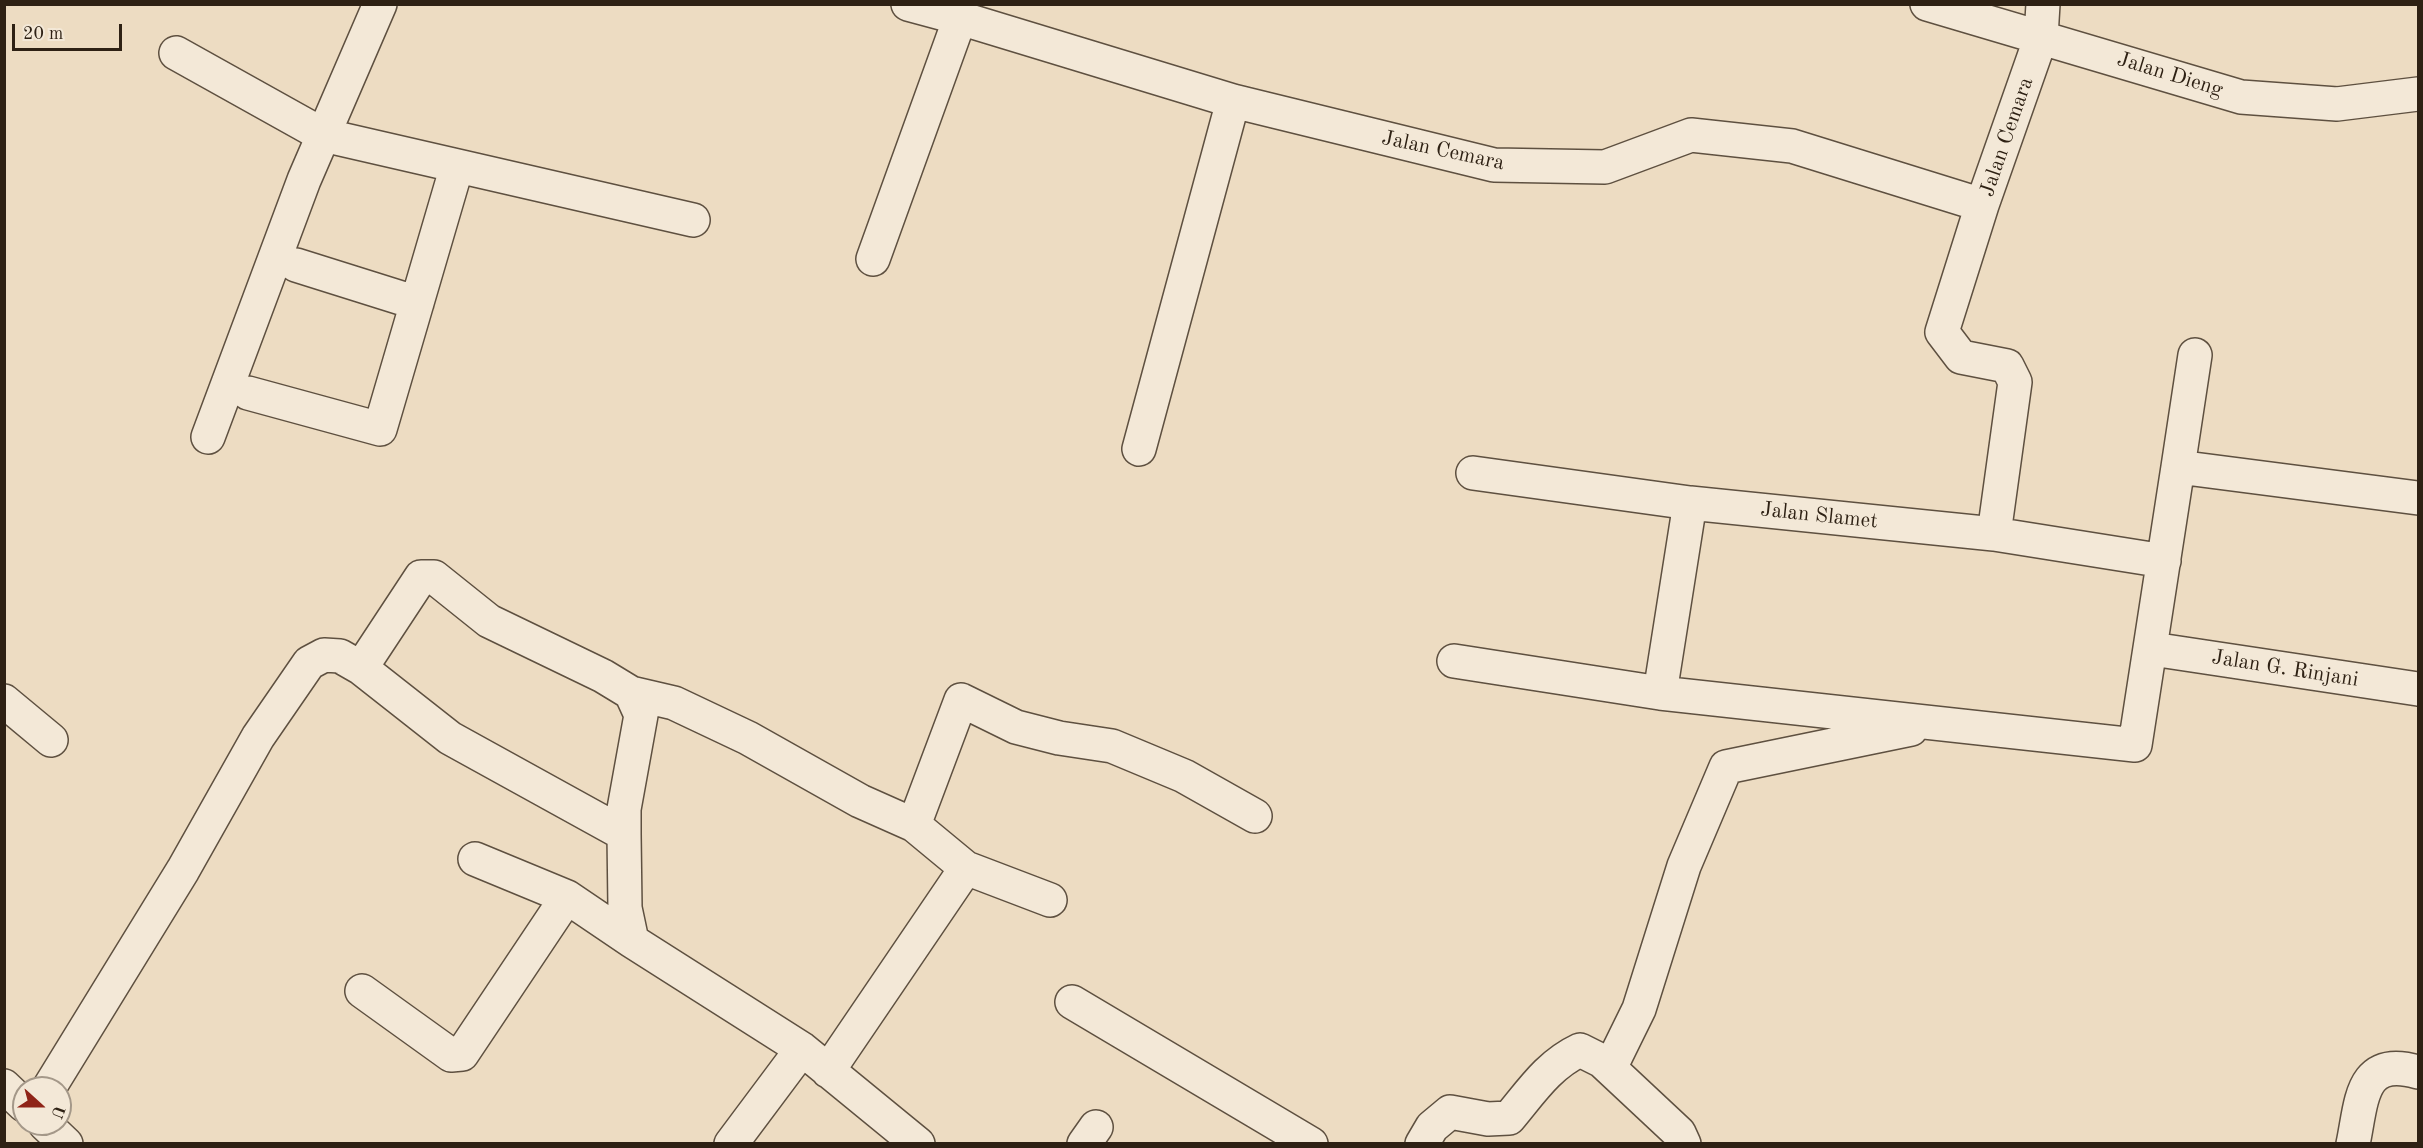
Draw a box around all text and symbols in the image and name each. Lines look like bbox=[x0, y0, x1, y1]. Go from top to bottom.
scale bar bbox=[15, 12, 124, 50]
text: 20 m bbox=[23, 25, 63, 43]
street label: Jalan Dieng bbox=[2114, 47, 2226, 103]
street label: Jalan Cemara bbox=[1975, 74, 2039, 200]
street label: Jalan Cemara bbox=[1379, 126, 1507, 176]
street label: Jalan Slamet bbox=[1759, 497, 1879, 535]
street label: Jalan G. Rinjani bbox=[2210, 645, 2360, 693]
north arrow bbox=[12, 1076, 72, 1136]
text: U bbox=[47, 1103, 67, 1121]

